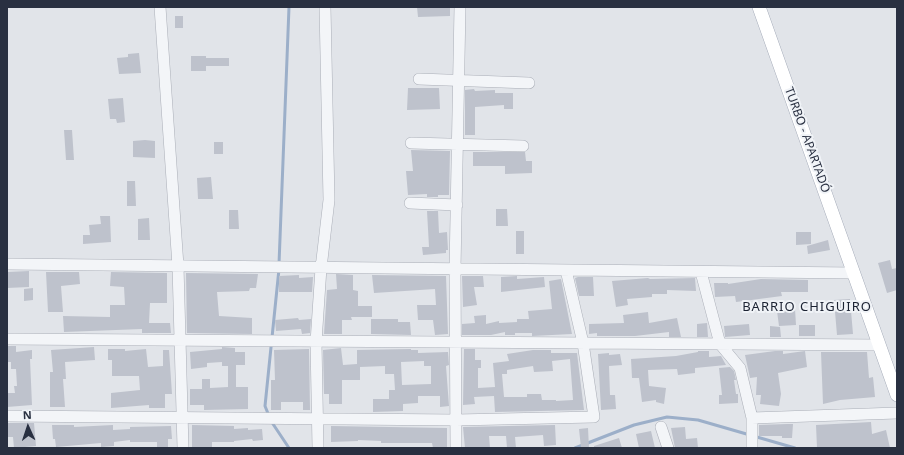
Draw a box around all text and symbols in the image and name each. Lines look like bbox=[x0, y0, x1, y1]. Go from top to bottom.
street label: TURBO - APARTADÓ bbox=[781, 85, 833, 195]
district label: BARRIO CHIGUIRO bbox=[742, 299, 872, 315]
north arrow bbox=[8, 407, 48, 447]
text: N bbox=[22, 407, 32, 422]

